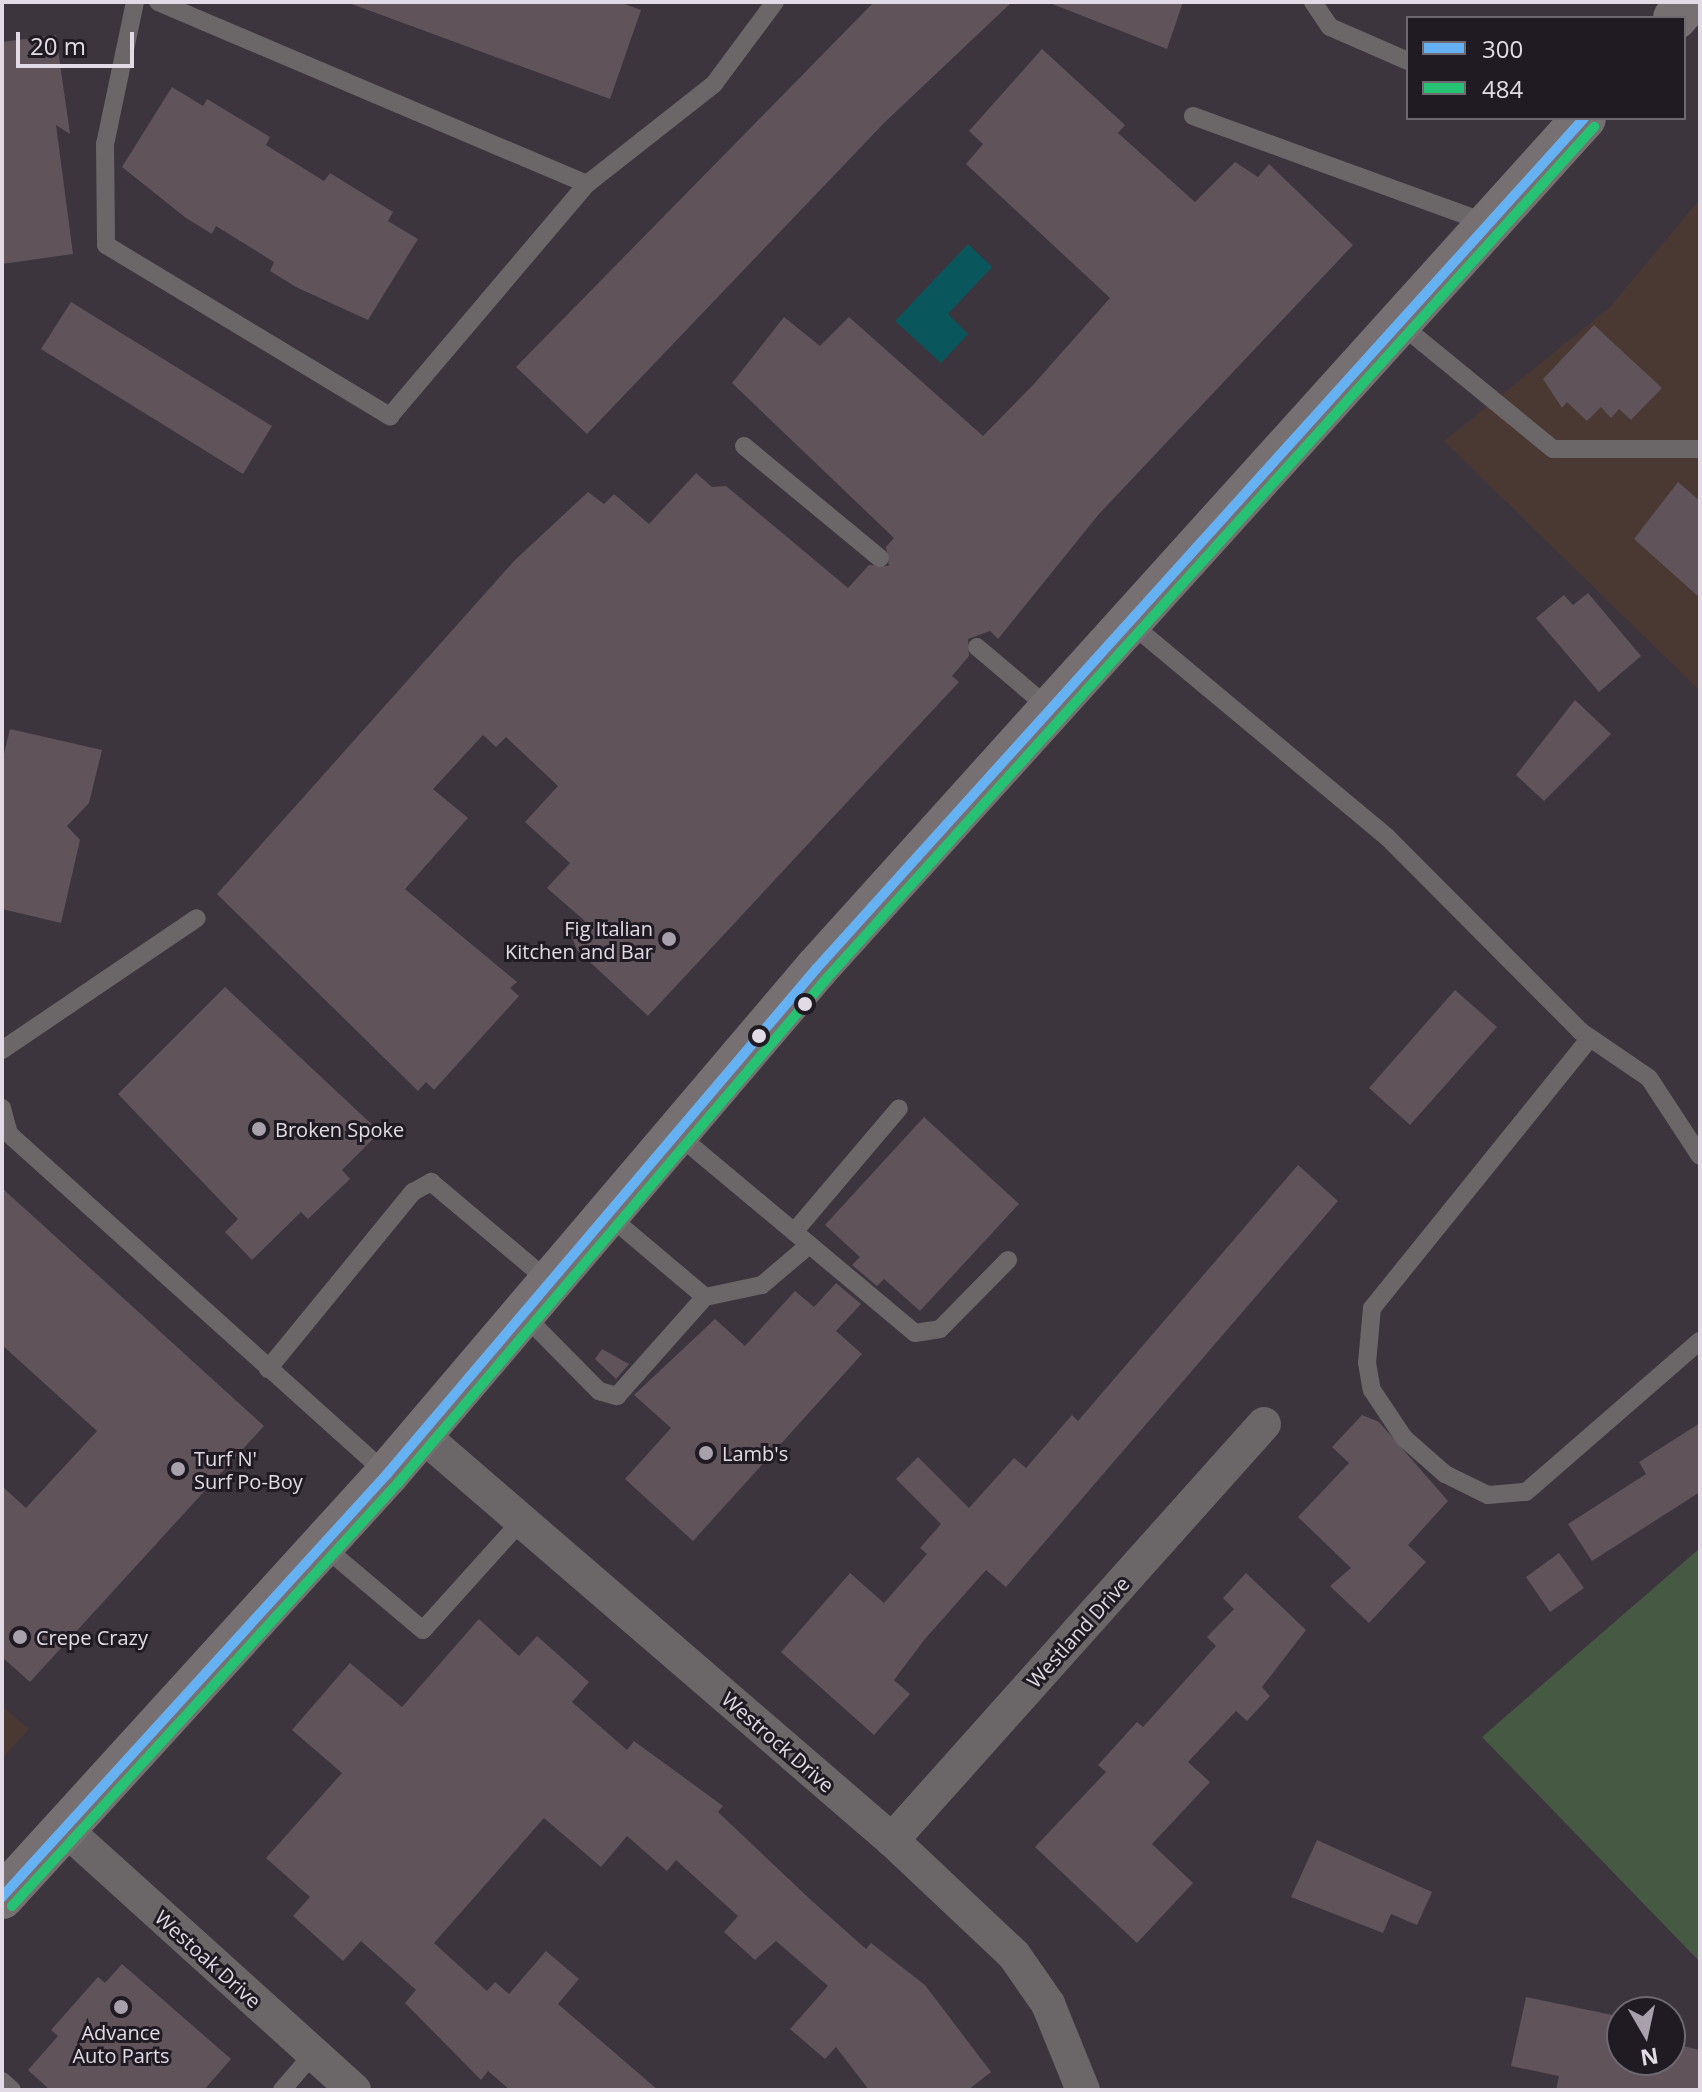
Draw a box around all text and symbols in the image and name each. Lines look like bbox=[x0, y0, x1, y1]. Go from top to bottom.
scale bar bbox=[20, 16, 138, 66]
legend bbox=[1406, 16, 1686, 120]
text: 20 m bbox=[30, 29, 86, 62]
text: 300 bbox=[1482, 32, 1523, 65]
text: 484 bbox=[1482, 72, 1523, 105]
place label: Fig Italian Kitchen and Bar bbox=[505, 916, 653, 963]
marker: Fig Italian Kitchen and Bar bbox=[660, 930, 678, 948]
unlabelled marker bbox=[797, 996, 813, 1012]
unlabelled marker bbox=[751, 1028, 767, 1044]
place label: Broken Spoke bbox=[275, 1117, 404, 1141]
marker: Broken Spoke bbox=[250, 1120, 268, 1138]
place label: Lamb's bbox=[722, 1441, 788, 1465]
marker: Lamb's bbox=[697, 1444, 715, 1462]
place label: Turf N' Surf Po-Boy bbox=[194, 1446, 303, 1493]
marker: Turf N' Surf Po-Boy bbox=[169, 1460, 187, 1478]
street label: Westland Drive bbox=[1022, 1572, 1134, 1692]
place label: Crepe Crazy bbox=[36, 1625, 148, 1649]
marker: Crepe Crazy bbox=[11, 1628, 29, 1646]
street label: Westrock Drive bbox=[717, 1687, 839, 1797]
street label: Westoak Drive bbox=[150, 1905, 266, 2013]
north arrow bbox=[1606, 1996, 1686, 2076]
marker: Advance Auto Parts bbox=[112, 1998, 130, 2016]
place label: Advance Auto Parts bbox=[72, 2020, 170, 2067]
text: N bbox=[1638, 2042, 1661, 2074]

